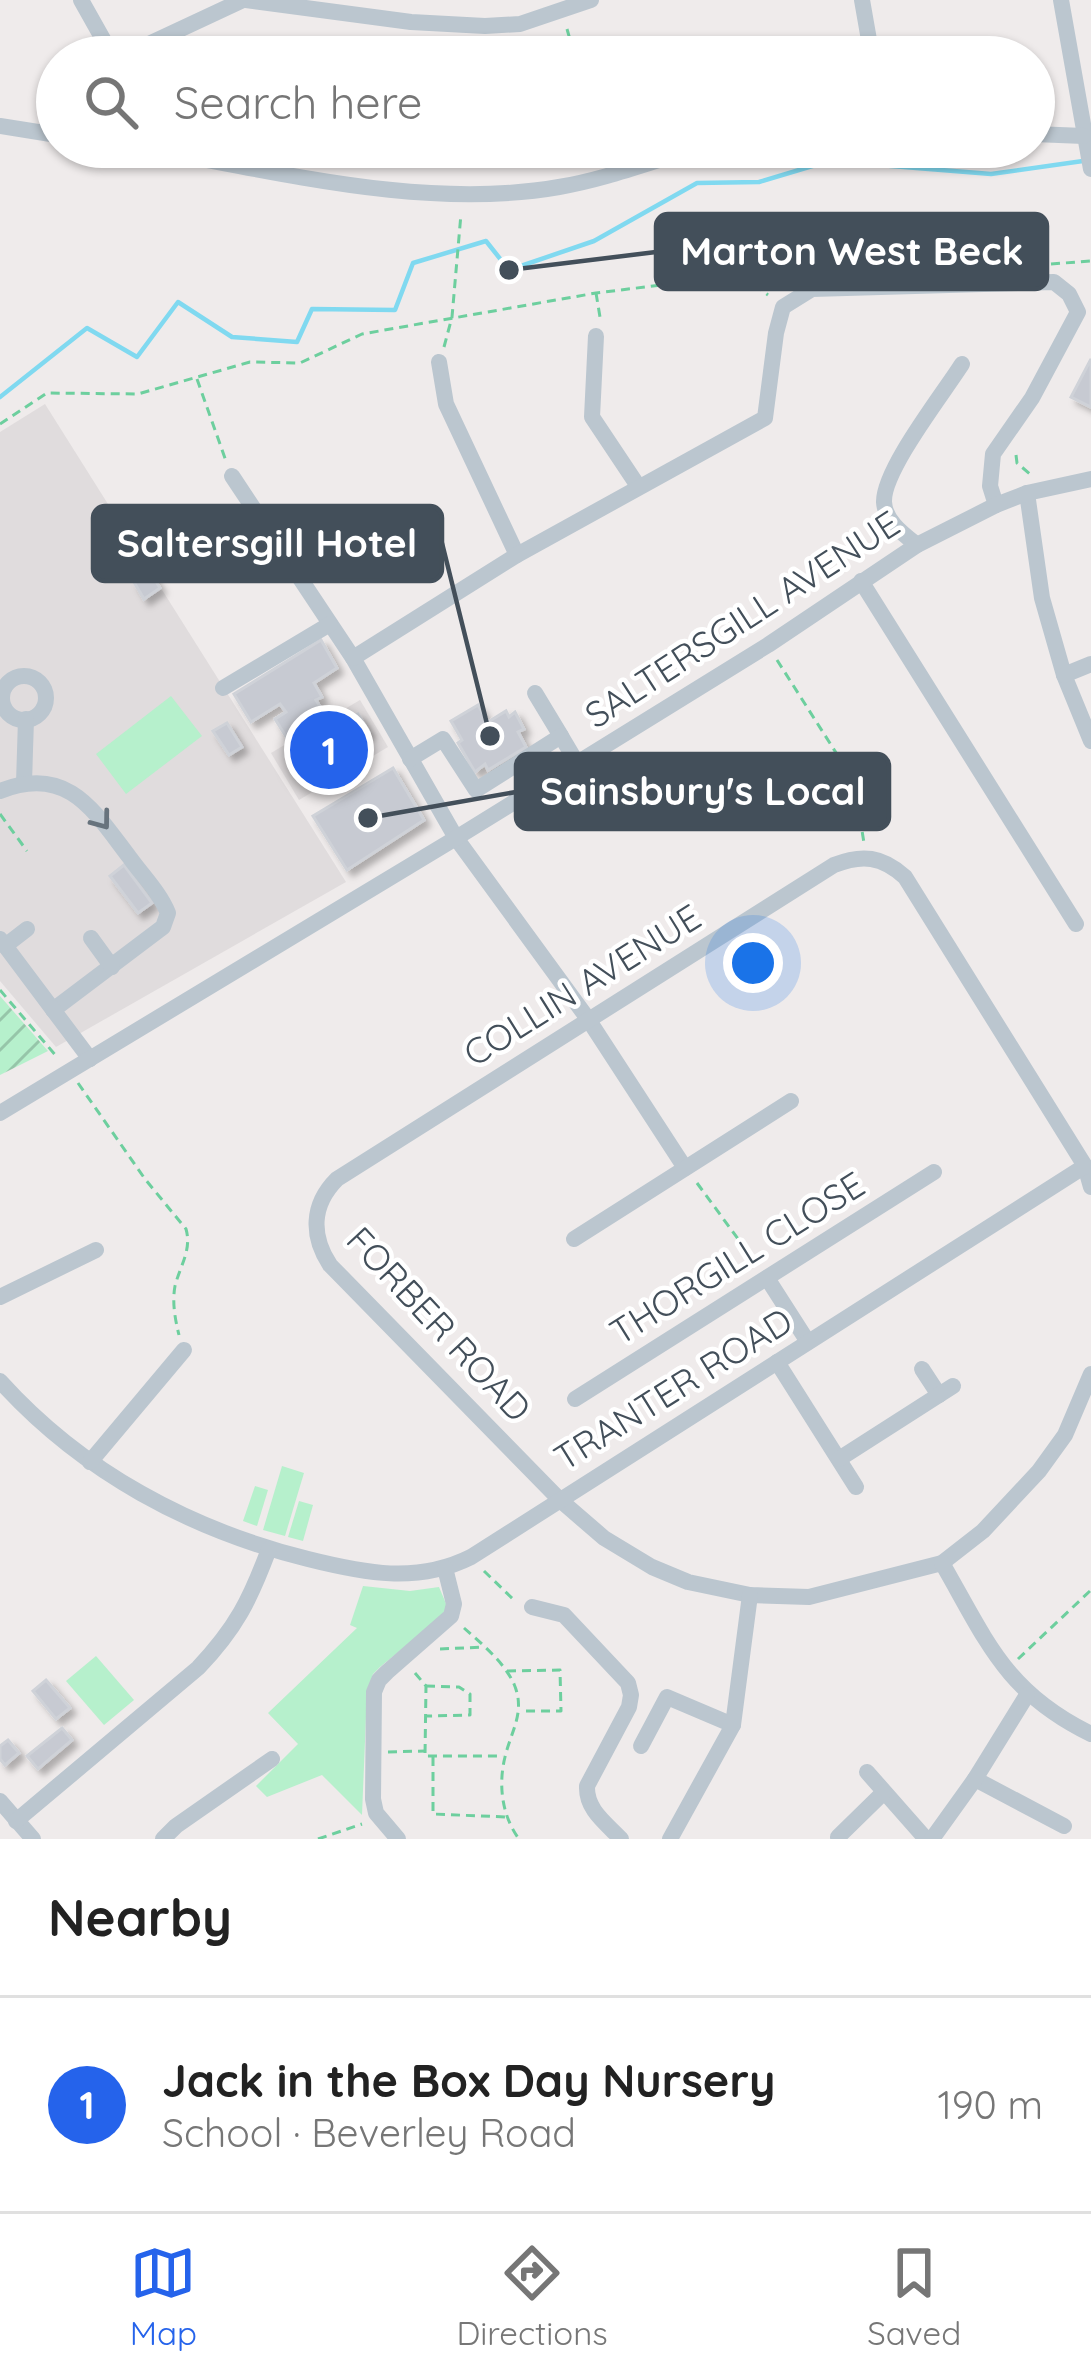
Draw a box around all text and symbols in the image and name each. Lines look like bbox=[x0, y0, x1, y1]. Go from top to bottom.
search box bbox=[36, 36, 1055, 168]
icon: search bbox=[78, 69, 144, 135]
text: Search here bbox=[174, 74, 422, 130]
callout: Marton West Beck bbox=[656, 214, 1047, 289]
text: Marton West Beck bbox=[680, 226, 1024, 275]
street label: SALTERSGILL AVENUE bbox=[576, 500, 907, 737]
callout: Saltersgill Hotel bbox=[93, 506, 442, 581]
text: Saltersgill Hotel bbox=[117, 518, 417, 567]
pin: 1 bbox=[290, 705, 368, 795]
callout: Sainsbury's Local bbox=[516, 754, 889, 829]
text: Sainsbury's Local bbox=[540, 766, 866, 815]
one-way arrow bbox=[87, 808, 109, 829]
street label: COLLIN AVENUE bbox=[455, 894, 709, 1075]
your location bbox=[723, 933, 783, 993]
street label: THORGILL CLOSE bbox=[601, 1161, 872, 1354]
street label: FORBER ROAD bbox=[338, 1217, 541, 1430]
street label: TRANTER ROAD bbox=[546, 1297, 800, 1480]
text: Nearby bbox=[48, 1885, 232, 1949]
text: Jack in the Box Day Nursery bbox=[162, 2052, 775, 2108]
text: 1 bbox=[79, 2080, 95, 2129]
text: 190 m bbox=[937, 2080, 1043, 2129]
text: School · Beverley Road bbox=[162, 2108, 576, 2157]
tab: Map bbox=[130, 2240, 197, 2353]
tab: Directions bbox=[456, 2240, 608, 2353]
tab: Saved bbox=[867, 2240, 961, 2353]

